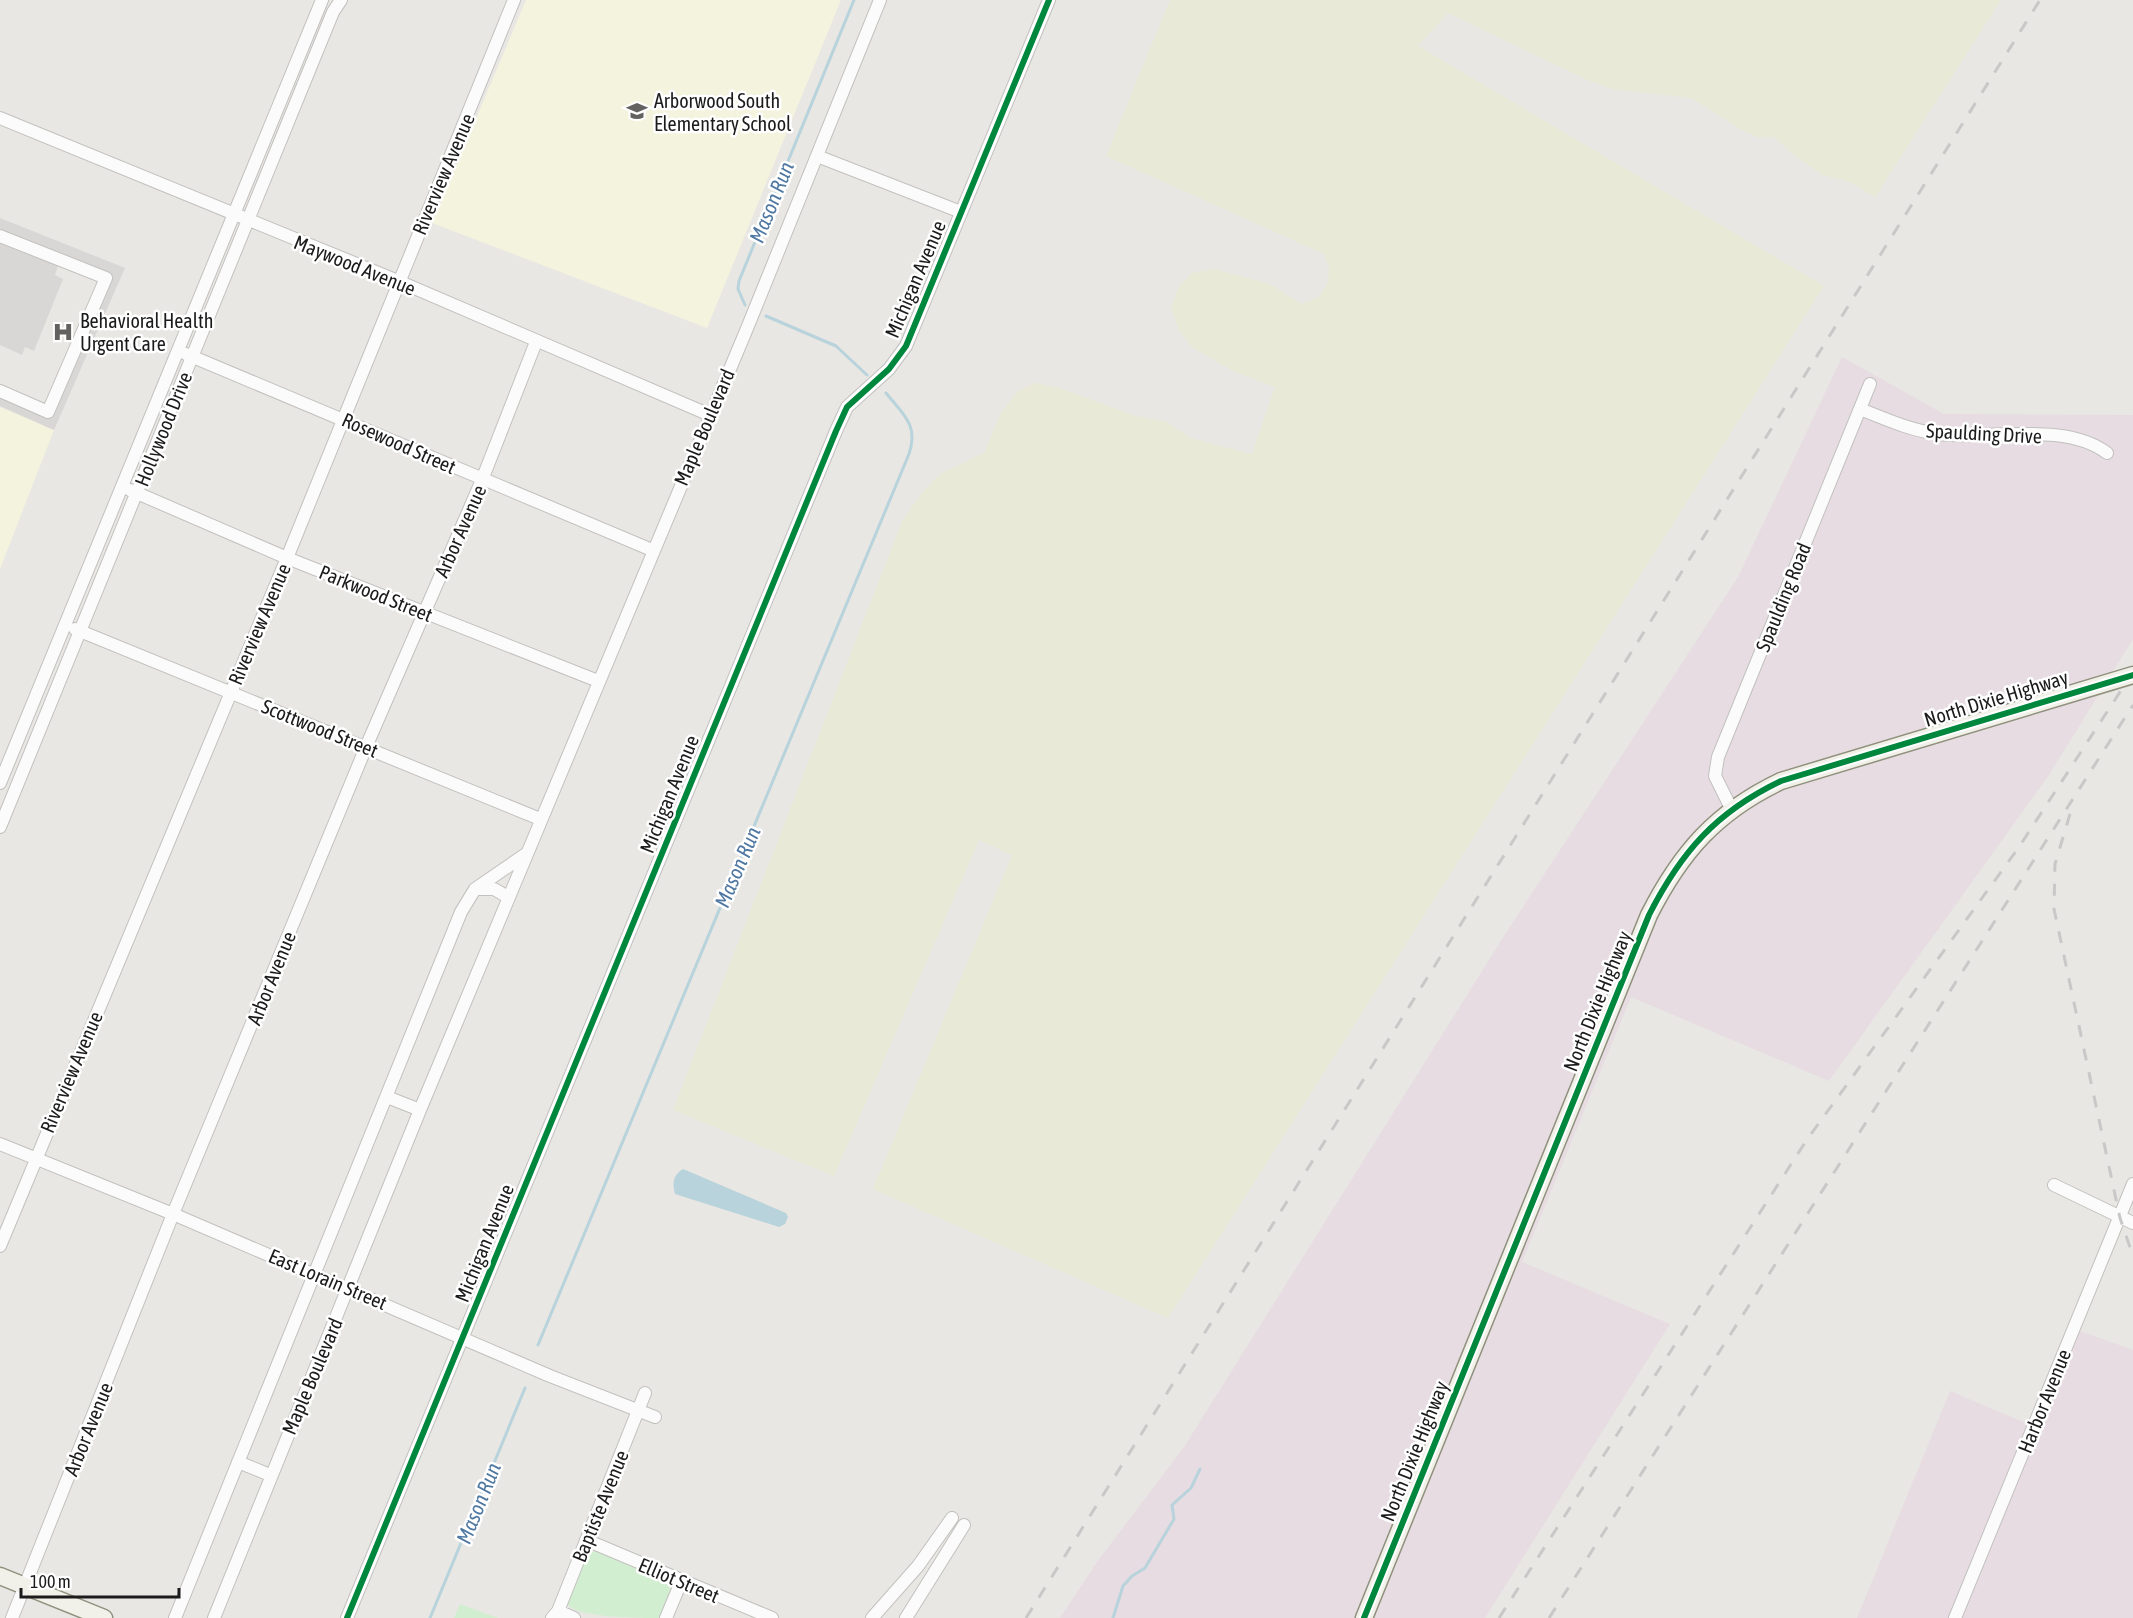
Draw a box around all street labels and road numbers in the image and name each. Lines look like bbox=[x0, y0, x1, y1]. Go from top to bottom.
street label: Riverview Avenue bbox=[407, 110, 479, 238]
street label: Michigan Avenue bbox=[880, 217, 950, 341]
street label: Maywood Avenue bbox=[291, 230, 419, 300]
street label: Maple Boulevard bbox=[669, 365, 739, 489]
street label: Hollywood Drive bbox=[130, 368, 196, 490]
street label: Rosewood Street bbox=[339, 408, 460, 478]
street label: Spaulding Drive bbox=[1926, 418, 2042, 448]
street label: Arbor Avenue bbox=[429, 481, 491, 581]
street label: Spaulding Road bbox=[1751, 539, 1815, 655]
street label: Riverview Avenue bbox=[223, 560, 295, 688]
street label: Parkwood Street bbox=[316, 560, 436, 626]
street label: North Dixie Highway bbox=[1921, 665, 2071, 731]
street label: Scottwood Street bbox=[258, 694, 382, 762]
street label: Michigan Avenue bbox=[635, 732, 703, 856]
street label: Arbor Avenue bbox=[242, 928, 300, 1028]
street label: North Dixie Highway bbox=[1558, 928, 1636, 1074]
street label: Riverview Avenue bbox=[35, 1008, 107, 1136]
street label: Michigan Avenue bbox=[450, 1181, 518, 1305]
street label: East Lorain Street bbox=[265, 1244, 391, 1314]
street label: Maple Boulevard bbox=[277, 1314, 347, 1438]
street label: Harbor Avenue bbox=[2013, 1346, 2075, 1456]
street label: North Dixie Highway bbox=[1375, 1378, 1453, 1524]
street label: Arbor Avenue bbox=[59, 1379, 117, 1479]
street label: Baptiste Avenue bbox=[567, 1447, 633, 1565]
street label: Elliot Street bbox=[635, 1553, 723, 1607]

